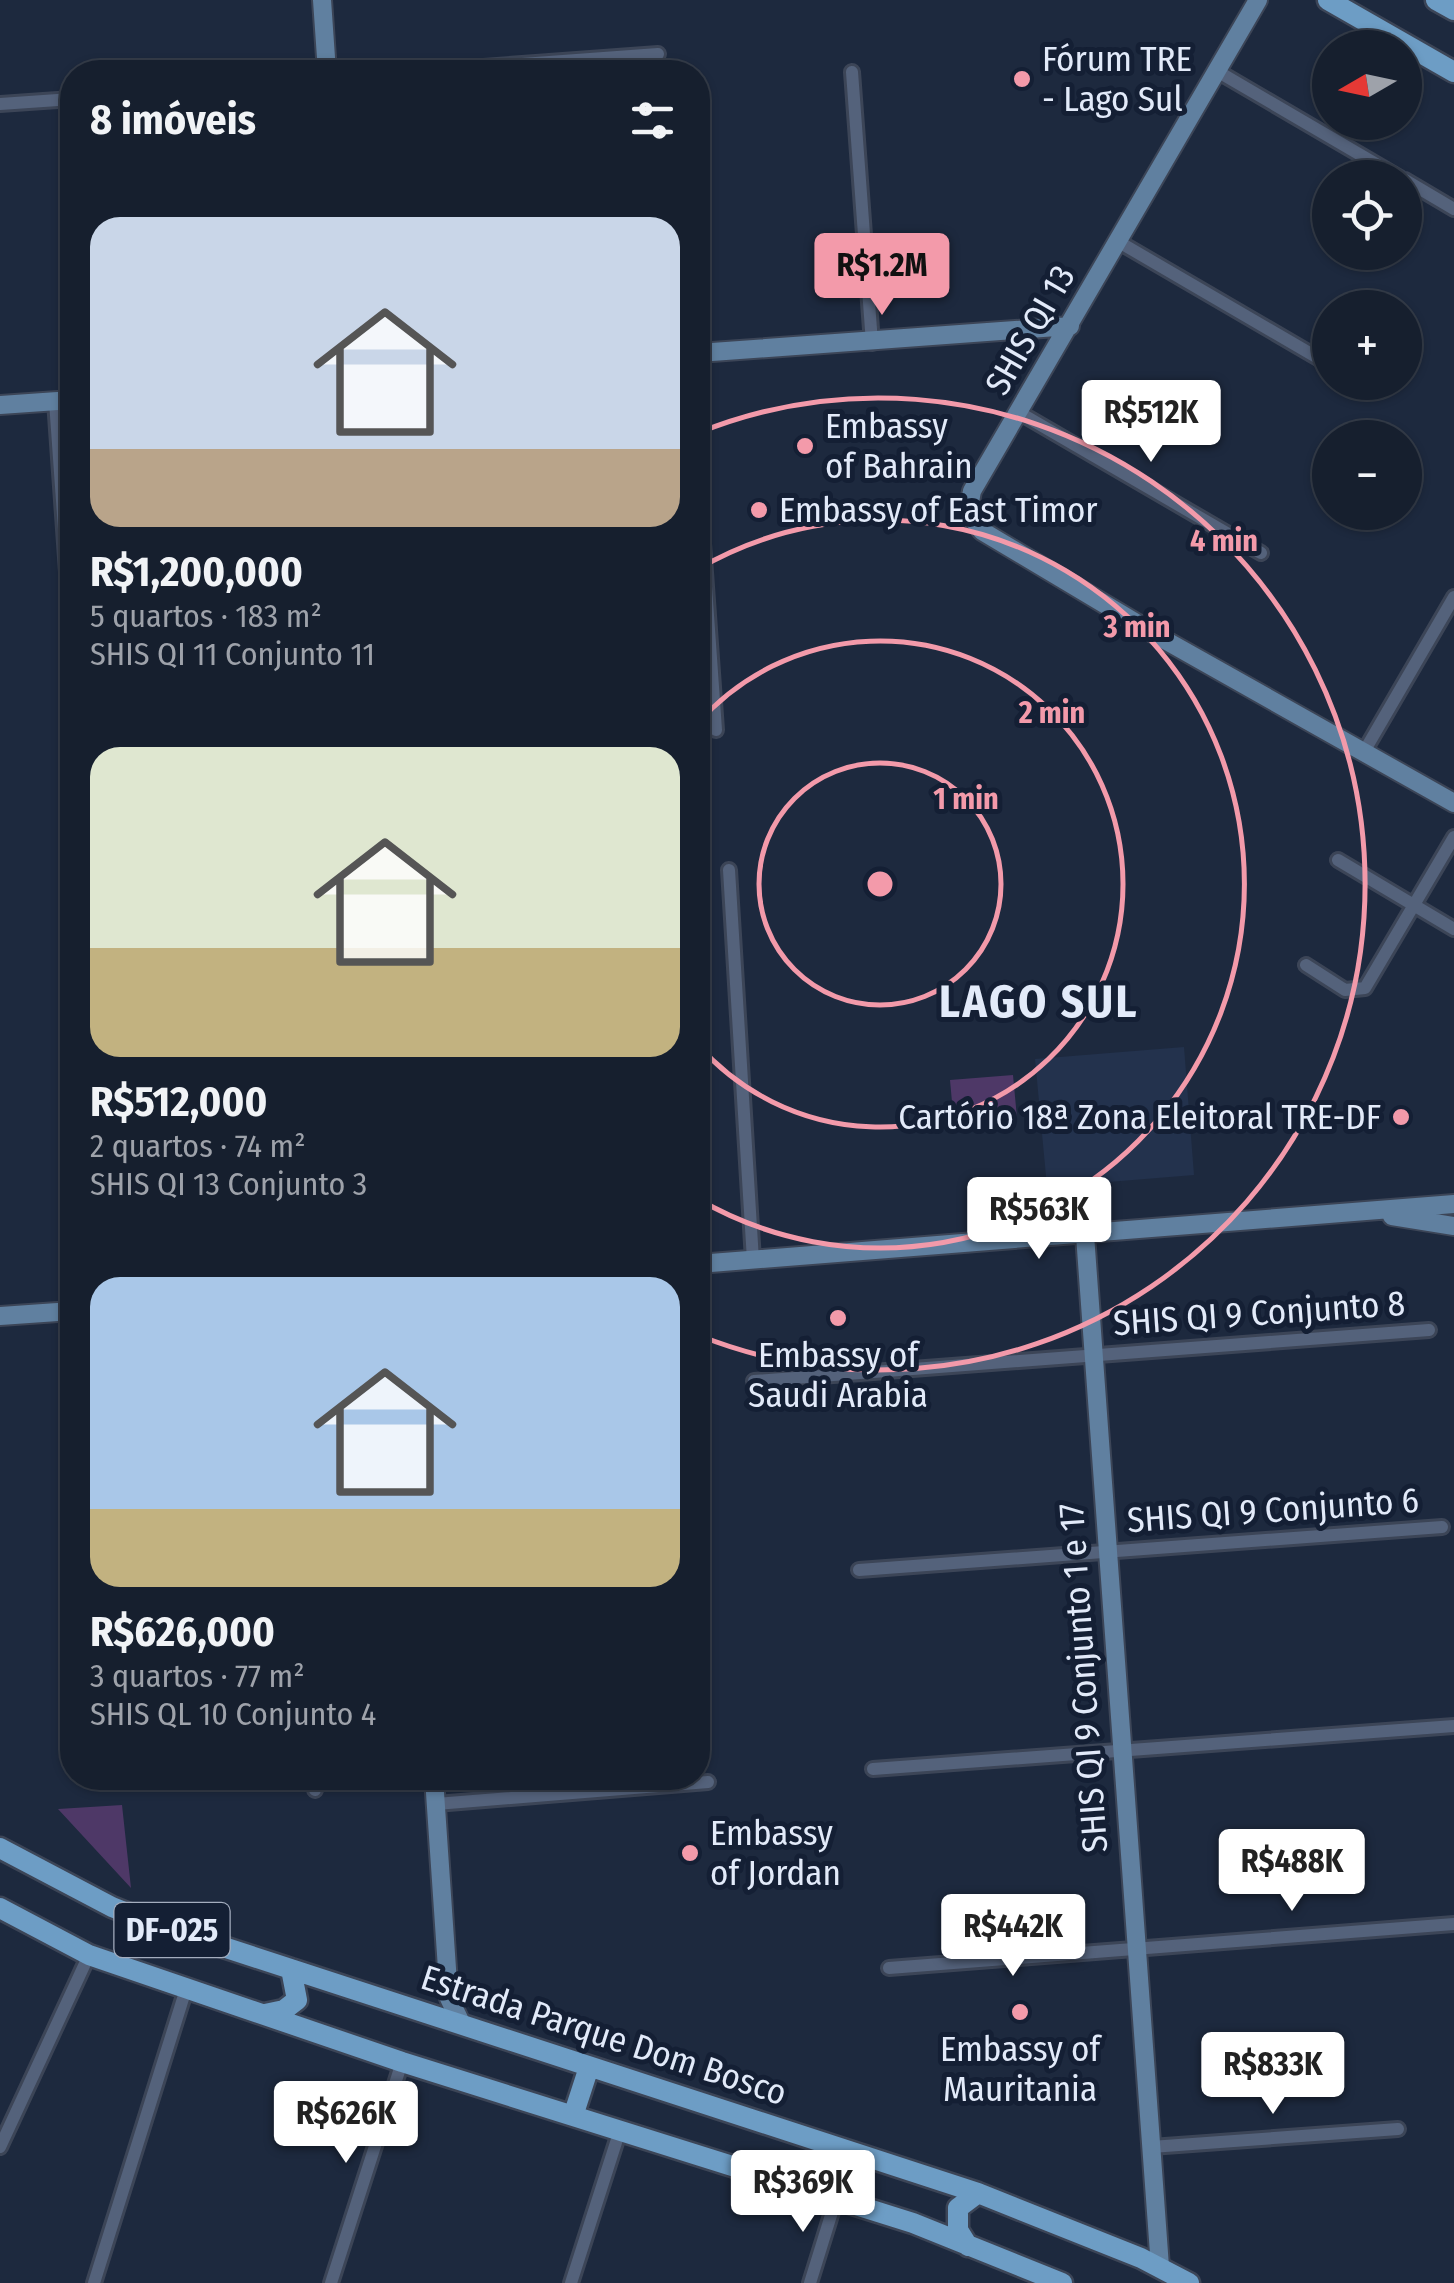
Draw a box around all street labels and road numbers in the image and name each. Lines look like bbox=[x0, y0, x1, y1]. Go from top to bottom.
street label: SHIS QI 13 bbox=[976, 258, 1084, 402]
street label: SHIS QI 9 Conjunto 8 bbox=[1112, 1282, 1406, 1344]
street label: SHIS QI 9 Conjunto 6 bbox=[1126, 1479, 1420, 1541]
street label: SHIS QI 9 Conjunto 1 e 17 bbox=[1050, 1502, 1116, 1854]
road number: DF-025 bbox=[114, 1903, 230, 1957]
street label: Estrada Parque Dom Bosco bbox=[416, 1956, 792, 2114]

